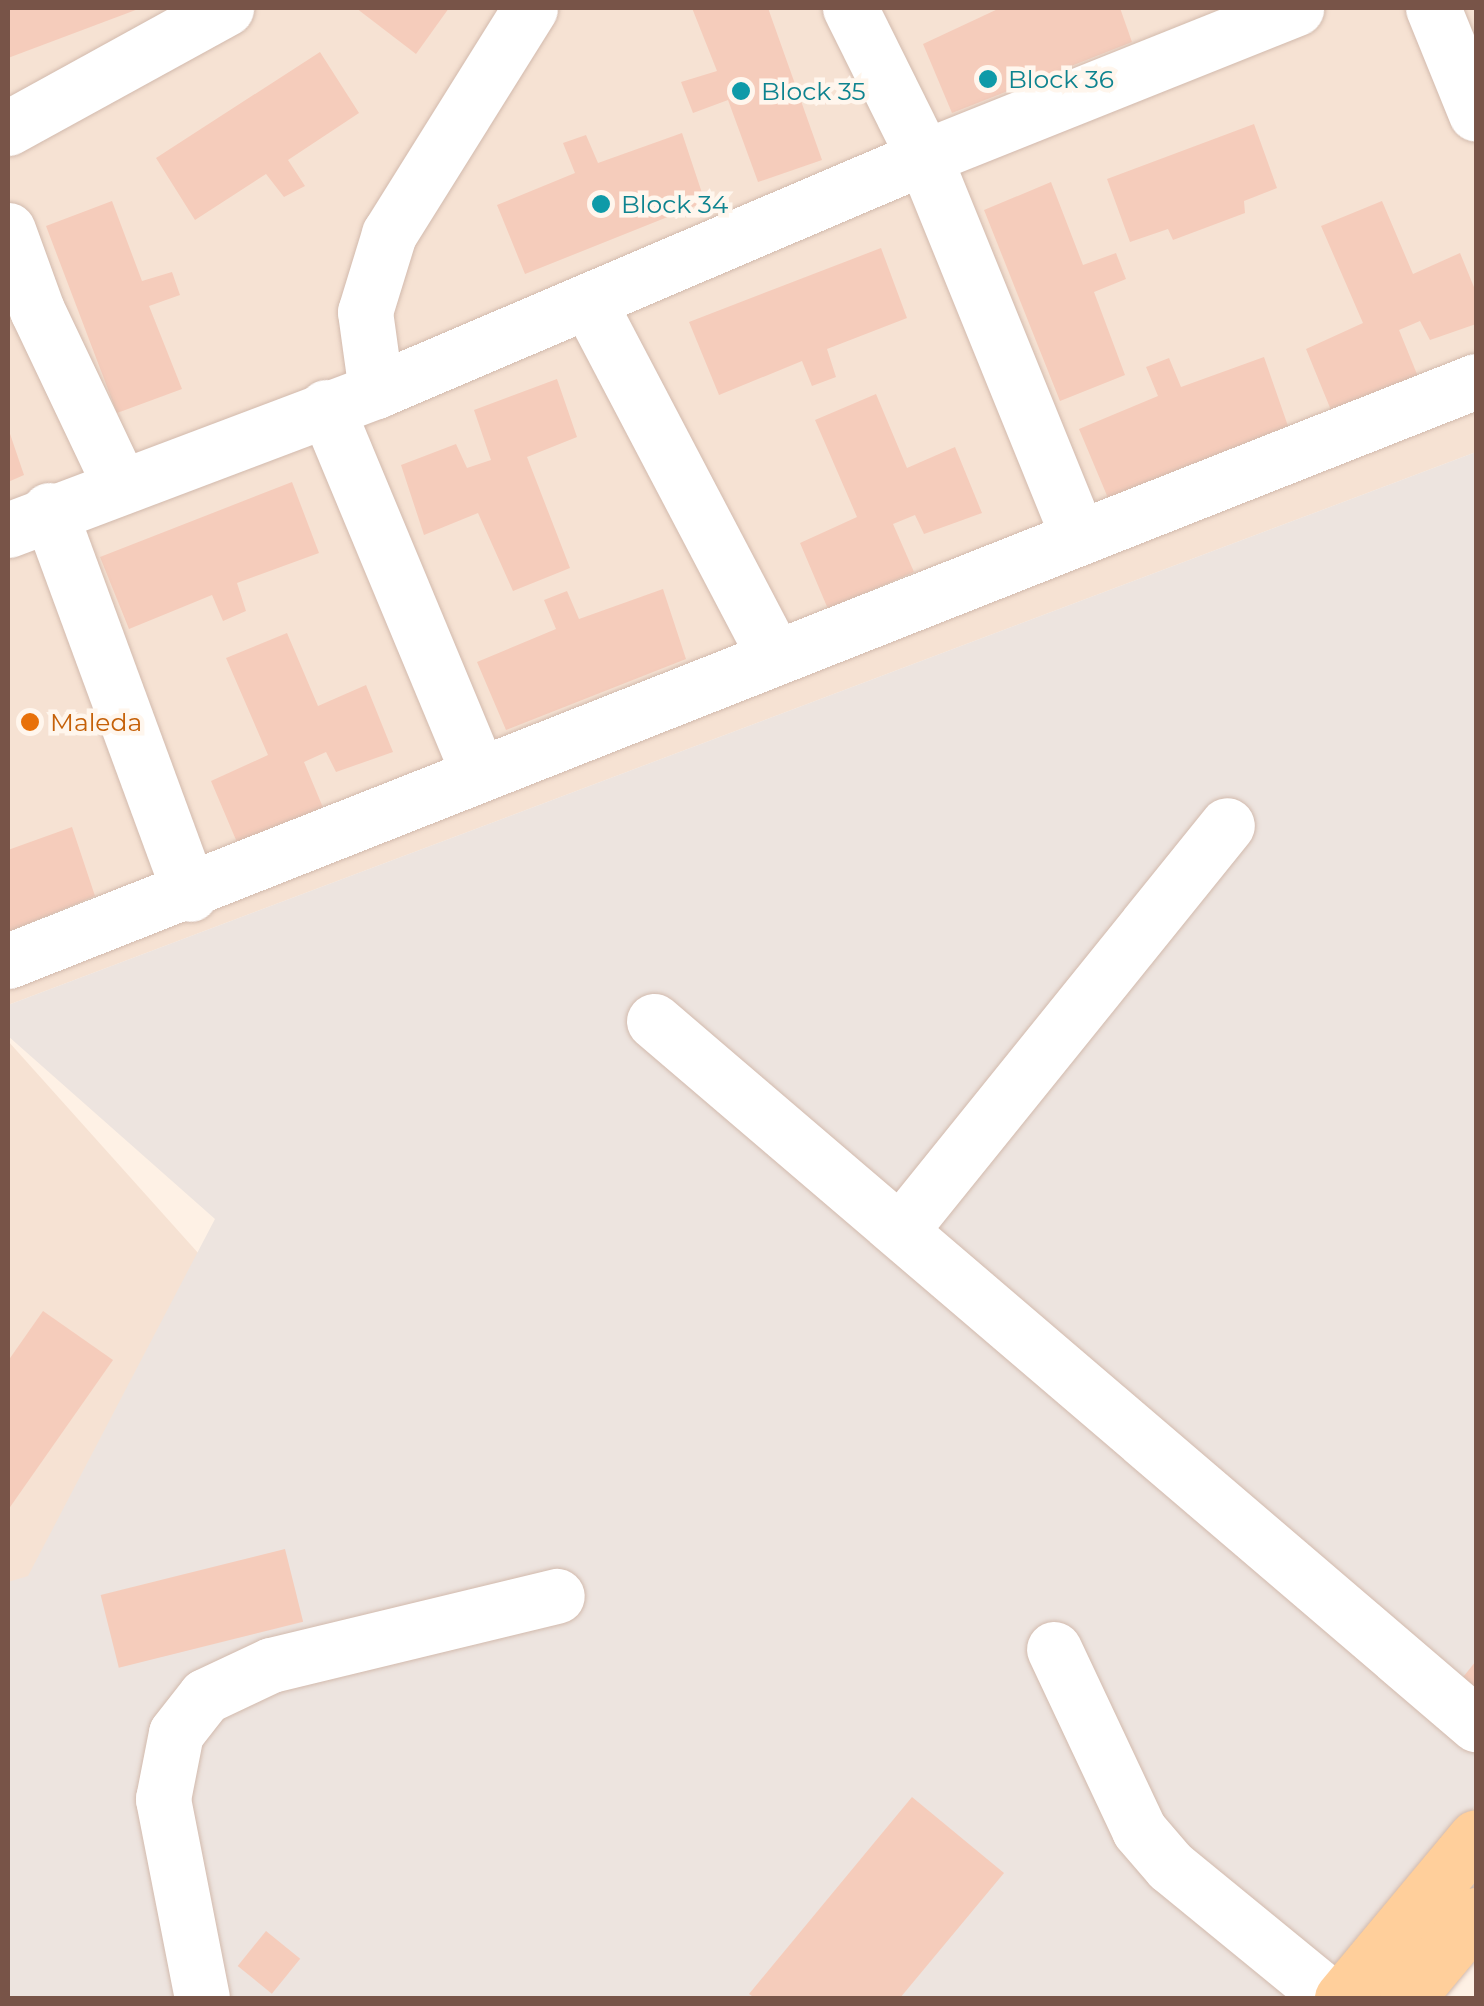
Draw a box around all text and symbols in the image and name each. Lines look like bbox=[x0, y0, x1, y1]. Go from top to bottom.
place label: Block 36 bbox=[1008, 64, 1114, 94]
marker: Block 36 bbox=[977, 68, 999, 90]
place label: Block 35 bbox=[761, 76, 866, 106]
marker: Block 35 bbox=[730, 80, 752, 102]
place label: Block 34 bbox=[621, 189, 728, 219]
marker: Block 34 bbox=[590, 193, 612, 215]
place label: Maleda bbox=[50, 707, 142, 737]
marker: Maleda bbox=[19, 711, 41, 733]

